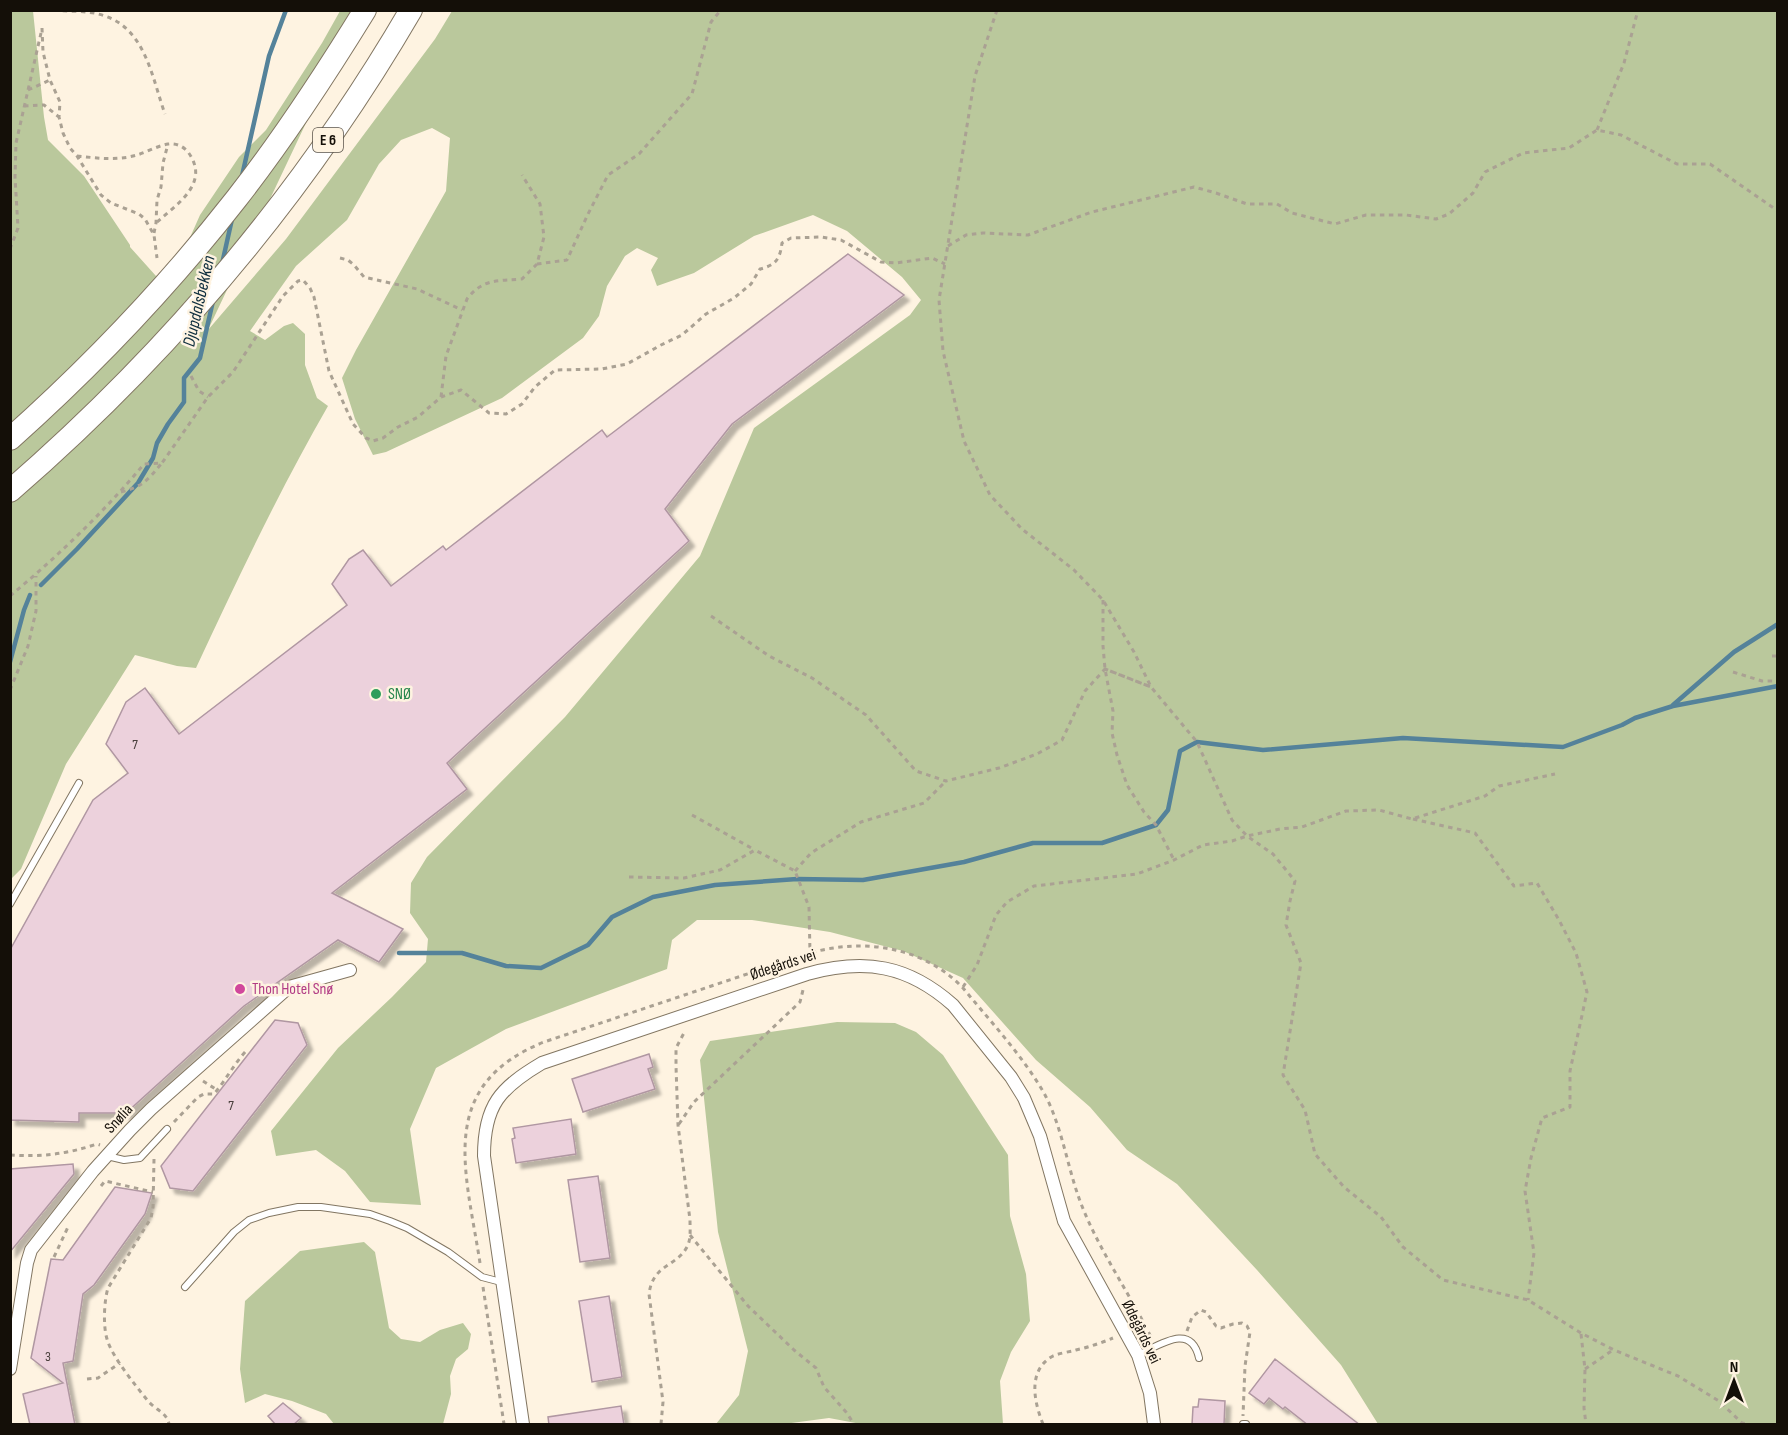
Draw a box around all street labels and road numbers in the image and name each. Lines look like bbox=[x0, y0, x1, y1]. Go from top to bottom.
road number: E 6 bbox=[313, 128, 343, 152]
street label: Ødegårds vei bbox=[748, 945, 818, 985]
street label: Snølia bbox=[101, 1101, 137, 1137]
street label: Ødegårds vei bbox=[1118, 1297, 1164, 1367]

